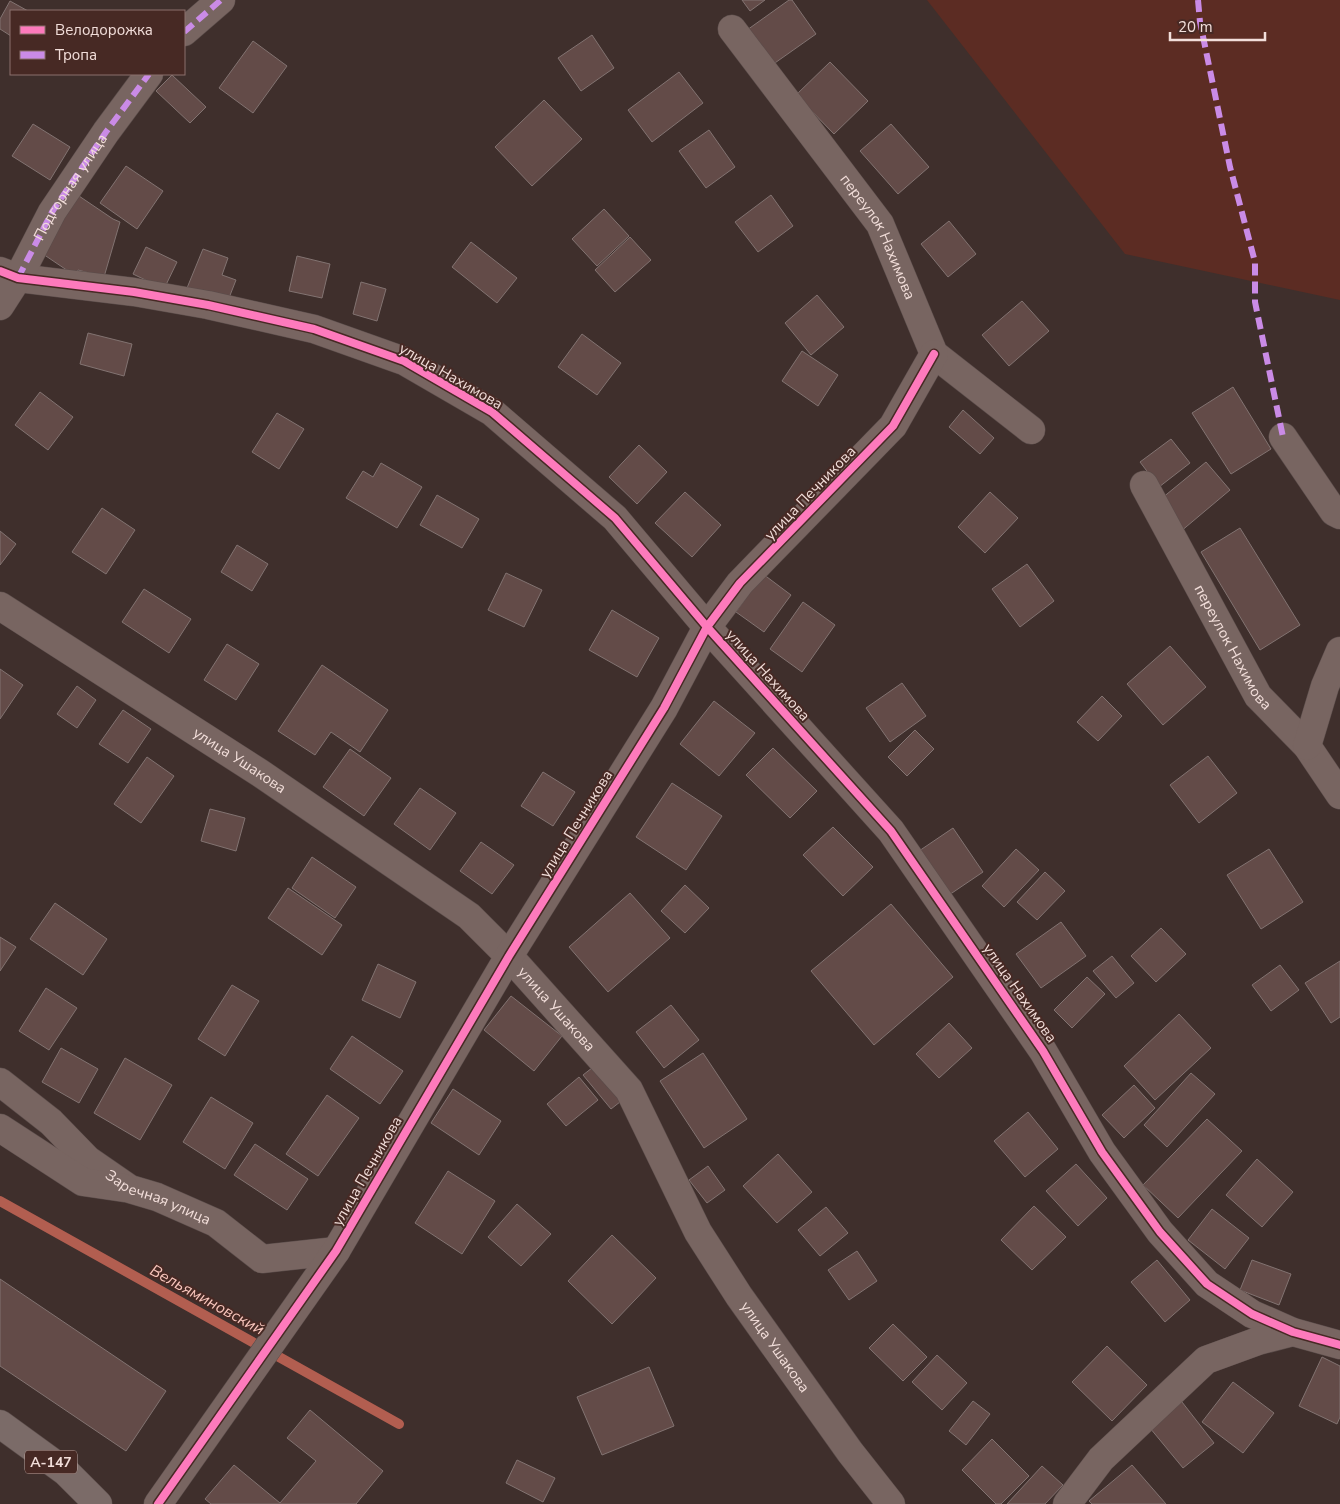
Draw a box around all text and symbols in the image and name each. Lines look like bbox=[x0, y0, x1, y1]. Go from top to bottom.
legend bbox=[10, 10, 185, 75]
scale bar bbox=[1170, 10, 1265, 42]
text: 20 m bbox=[1178, 17, 1213, 37]
text: Велодорожка bbox=[55, 20, 153, 40]
text: Тропа bbox=[55, 45, 97, 65]
street label: Подгорная улица bbox=[29, 130, 112, 244]
street label: переулок Нахимова bbox=[836, 170, 920, 302]
street label: улица Нахимова bbox=[395, 338, 507, 414]
street label: улица Печникова bbox=[760, 442, 860, 544]
street label: переулок Нахимова bbox=[1190, 581, 1276, 714]
street label: улица Нахимова bbox=[722, 625, 814, 725]
street label: улица Ушакова bbox=[189, 723, 290, 798]
street label: улица Печникова bbox=[535, 766, 617, 882]
street label: улица Нахимова bbox=[978, 939, 1062, 1047]
street label: улица Ушакова bbox=[513, 962, 600, 1056]
street label: улица Печникова bbox=[327, 1112, 407, 1230]
street label: Заречная улица bbox=[101, 1165, 214, 1229]
water label: Вельяминовский bbox=[146, 1259, 268, 1341]
street label: улица Ушакова bbox=[736, 1297, 814, 1396]
road number: А-147 bbox=[25, 1450, 77, 1474]

